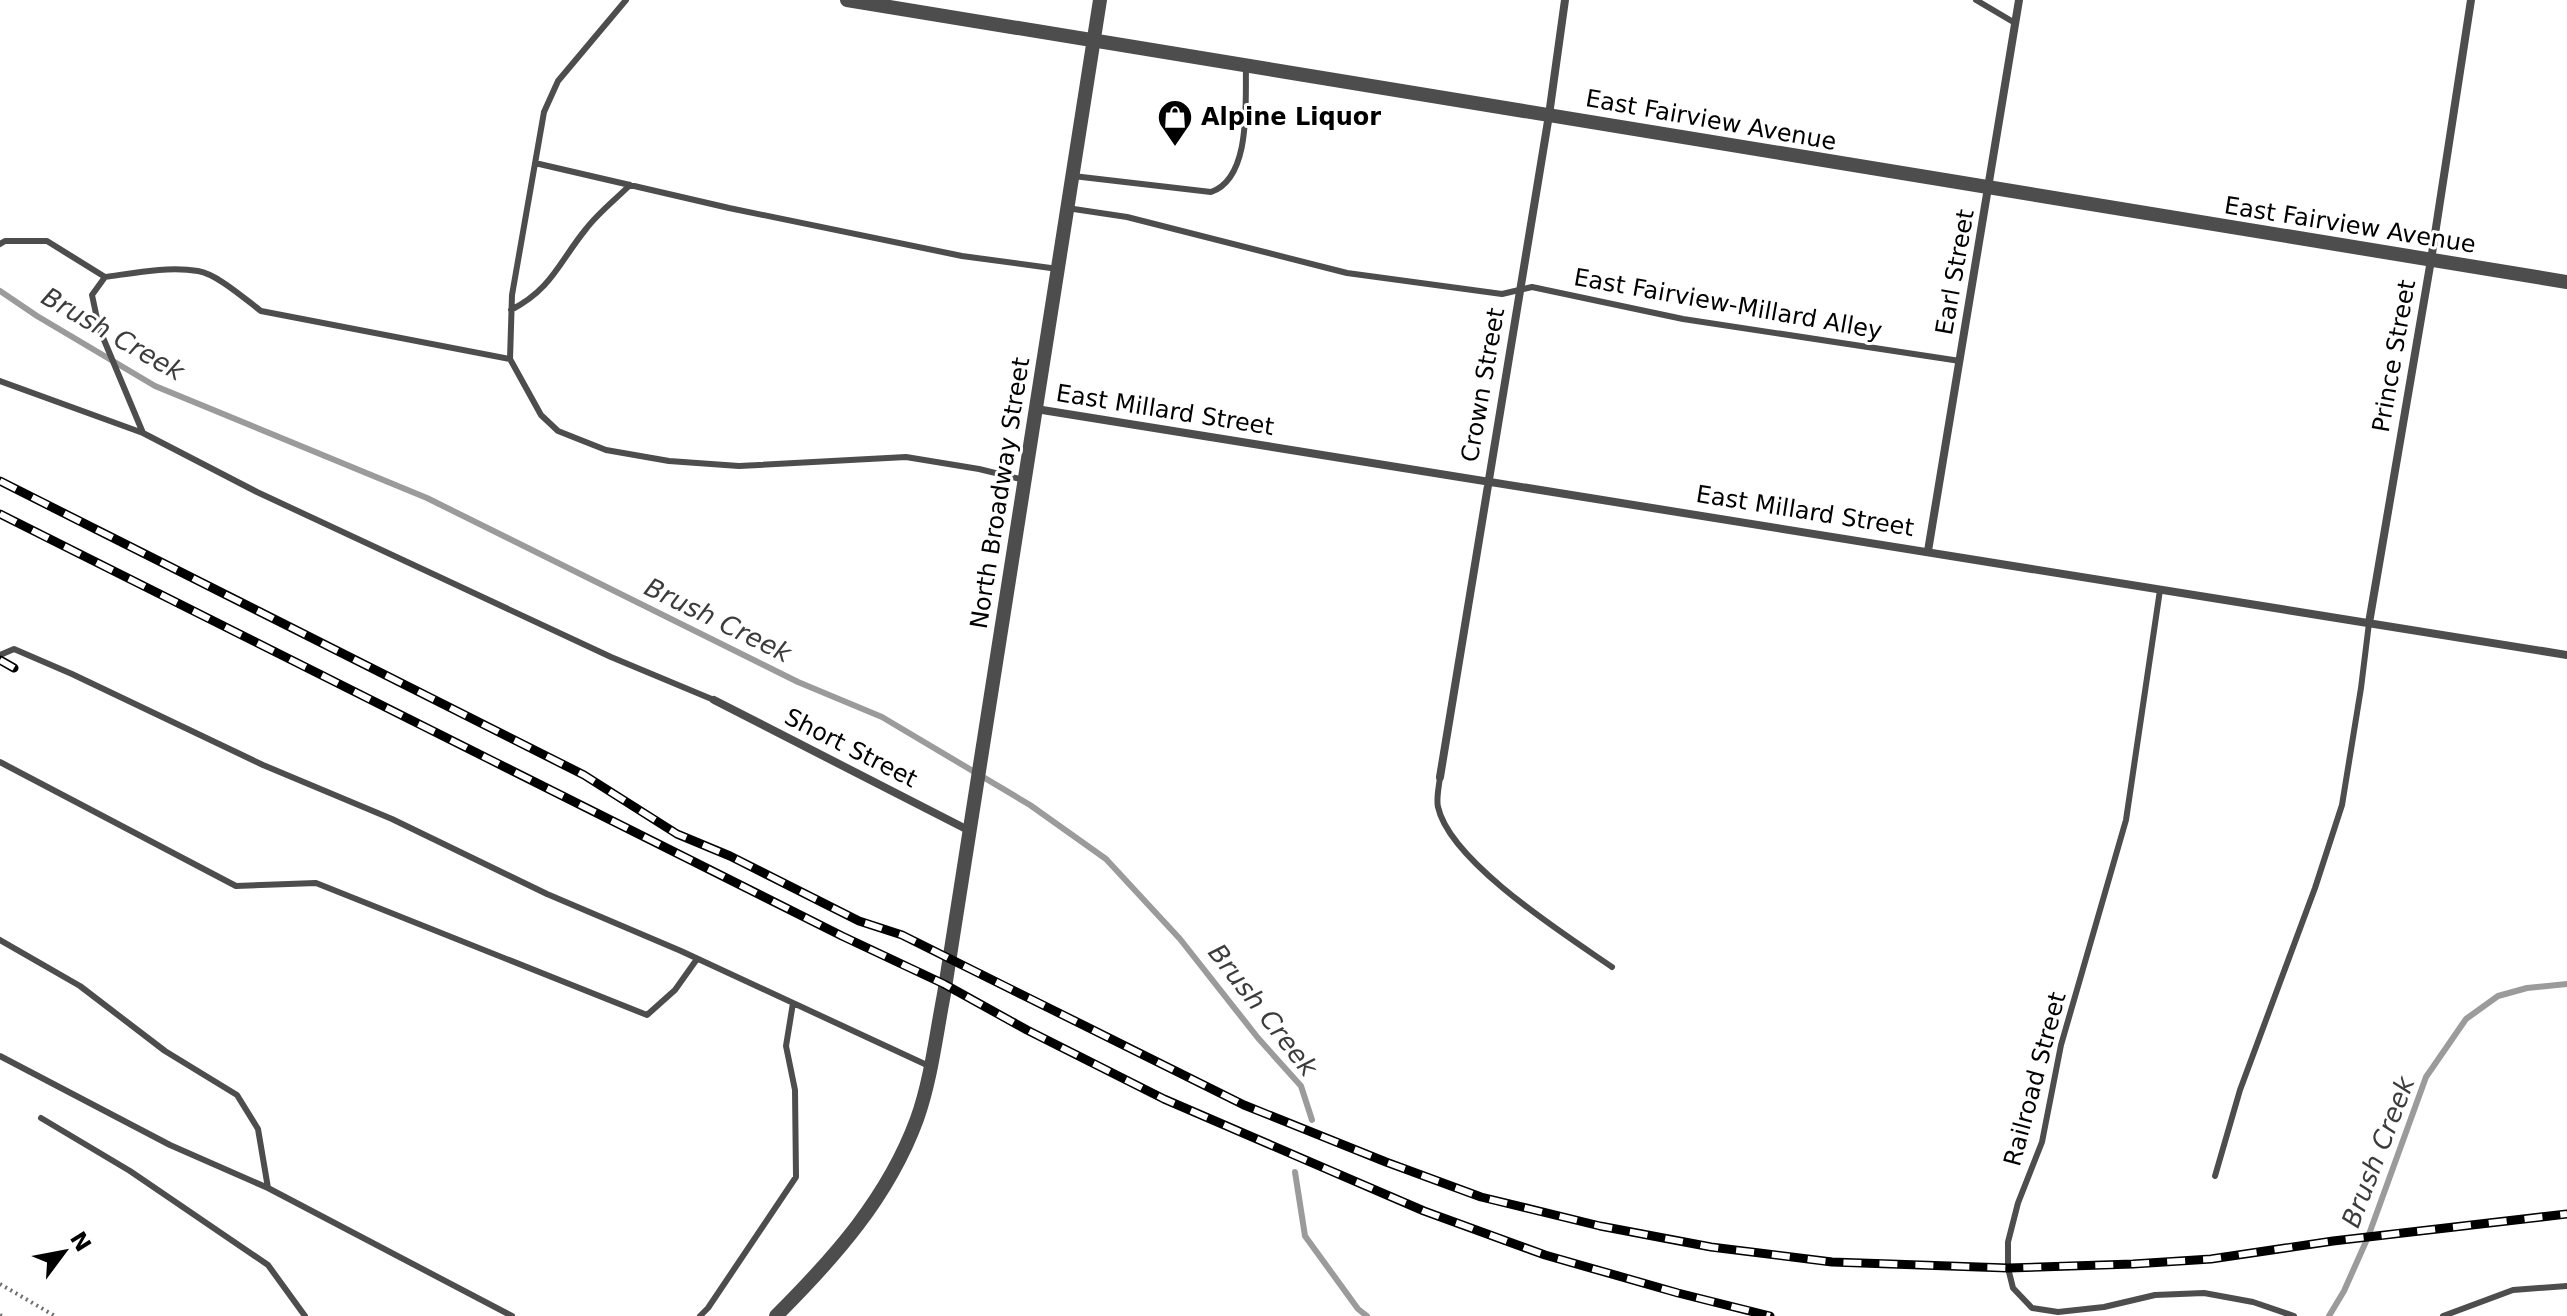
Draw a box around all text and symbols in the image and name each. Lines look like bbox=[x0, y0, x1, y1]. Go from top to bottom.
street label: East Fairview Avenue bbox=[1583, 84, 1839, 156]
shop icon: Alpine Liquor bbox=[1156, 98, 1194, 148]
place label: Alpine Liquor bbox=[1201, 103, 1381, 131]
street label: East Fairview Avenue bbox=[2222, 191, 2478, 259]
street label: Earl Street bbox=[1930, 207, 1980, 337]
street label: East Fairview-Millard Alley bbox=[1572, 263, 1884, 345]
street label: Prince Street bbox=[2367, 278, 2421, 434]
water label: Brush Creek bbox=[37, 281, 190, 387]
street label: Crown Street bbox=[1456, 306, 1510, 464]
street label: North Broadway Street bbox=[965, 355, 1035, 631]
street label: East Millard Street bbox=[1054, 379, 1276, 441]
street label: East Millard Street bbox=[1694, 480, 1916, 542]
water label: Brush Creek bbox=[640, 572, 797, 669]
street label: Short Street bbox=[780, 703, 922, 793]
water label: Brush Creek bbox=[1202, 938, 1324, 1083]
street label: Railroad Street bbox=[1998, 989, 2072, 1169]
water label: Brush Creek bbox=[2335, 1071, 2421, 1232]
north arrow bbox=[24, 1212, 104, 1292]
text: N bbox=[65, 1227, 96, 1256]

